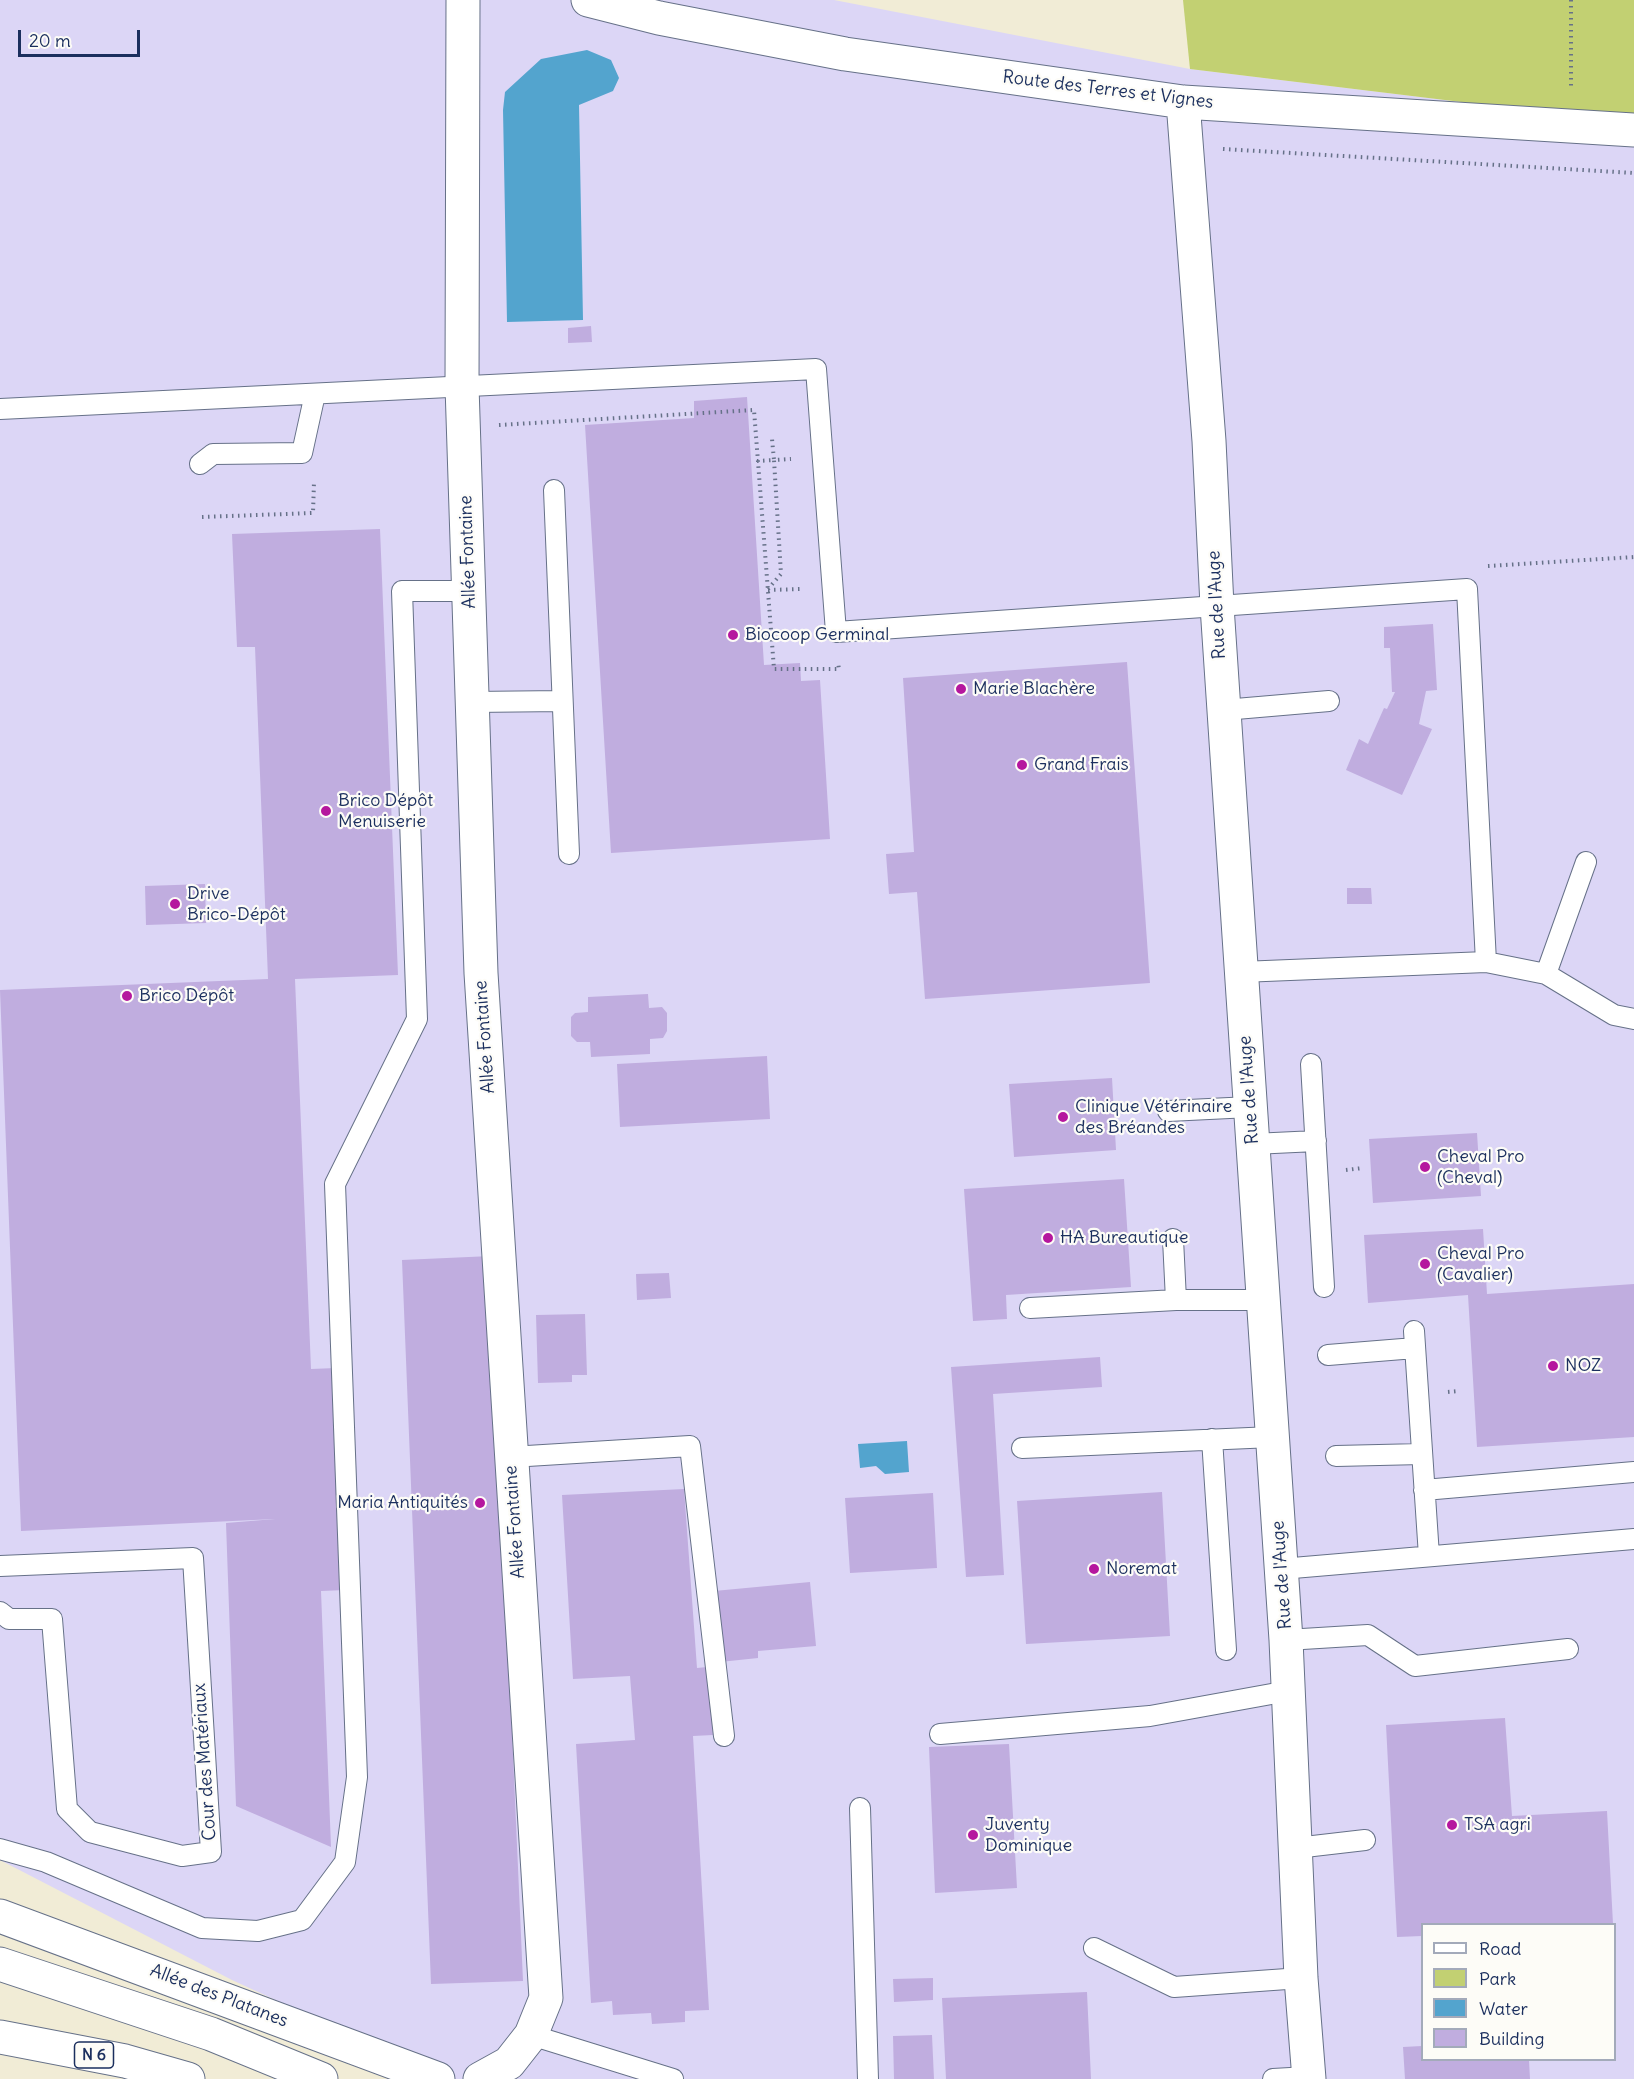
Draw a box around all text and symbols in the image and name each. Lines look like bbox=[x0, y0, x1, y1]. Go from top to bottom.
scale bar bbox=[21, 18, 142, 56]
text: 20 m bbox=[29, 29, 71, 52]
street label: Route des Terres et Vignes bbox=[1001, 66, 1215, 114]
street label: Allée Fontaine bbox=[455, 495, 481, 609]
street label: Rue de l'Auge bbox=[1203, 550, 1231, 660]
place label: Biocoop Germinal bbox=[745, 624, 889, 646]
marker: Biocoop Germinal bbox=[726, 628, 740, 642]
place label: Marie Blachère bbox=[973, 678, 1095, 700]
marker: Marie Blachère bbox=[954, 682, 968, 696]
place label: Grand Frais bbox=[1034, 754, 1129, 776]
marker: Grand Frais bbox=[1015, 758, 1029, 772]
place label: Brico Dépôt Menuiserie bbox=[338, 790, 433, 832]
marker: Brico Dépôt Menuiserie bbox=[319, 804, 333, 818]
place label: Drive Brico-Dépôt bbox=[187, 883, 286, 926]
marker: Drive Brico-Dépôt bbox=[168, 897, 182, 911]
street label: Allée Fontaine bbox=[470, 980, 500, 1094]
place label: Brico Dépôt bbox=[139, 985, 234, 1007]
marker: Brico Dépôt bbox=[120, 989, 134, 1003]
street label: Rue de l'Auge bbox=[1234, 1035, 1264, 1145]
place label: Clinique Vétérinaire des Bréandes bbox=[1075, 1096, 1232, 1138]
marker: Clinique Vétérinaire des Bréandes bbox=[1056, 1110, 1070, 1124]
place label: Cheval Pro (Cheval) bbox=[1437, 1146, 1524, 1188]
marker: Cheval Pro (Cheval) bbox=[1418, 1160, 1432, 1174]
place label: HA Bureautique bbox=[1060, 1227, 1188, 1249]
marker: HA Bureautique bbox=[1041, 1231, 1055, 1245]
place label: Cheval Pro (Cavalier) bbox=[1437, 1243, 1524, 1286]
marker: Cheval Pro (Cavalier) bbox=[1418, 1257, 1432, 1271]
place label: NOZ bbox=[1565, 1355, 1601, 1377]
marker: NOZ bbox=[1546, 1359, 1560, 1373]
street label: Allée Fontaine bbox=[500, 1465, 530, 1579]
place label: Maria Antiquités bbox=[337, 1492, 468, 1514]
marker: Maria Antiquités bbox=[473, 1496, 487, 1510]
street label: Rue de l'Auge bbox=[1267, 1520, 1297, 1630]
place label: Noremat bbox=[1106, 1558, 1177, 1580]
marker: Noremat bbox=[1087, 1562, 1101, 1576]
street label: Cour des Matériaux bbox=[189, 1683, 221, 1841]
place label: Juventy Dominique bbox=[985, 1814, 1072, 1856]
place label: TSA agri bbox=[1464, 1814, 1531, 1836]
marker: TSA agri bbox=[1445, 1818, 1459, 1832]
marker: Juventy Dominique bbox=[966, 1828, 980, 1842]
legend bbox=[1421, 1923, 1616, 2061]
text: Road bbox=[1479, 1937, 1521, 1960]
street label: Allée des Platanes bbox=[147, 1960, 291, 2032]
text: Park bbox=[1479, 1967, 1516, 1990]
text: Water bbox=[1479, 1997, 1528, 2020]
text: Building bbox=[1479, 2027, 1544, 2050]
road number: N 6 bbox=[74, 2042, 113, 2068]

